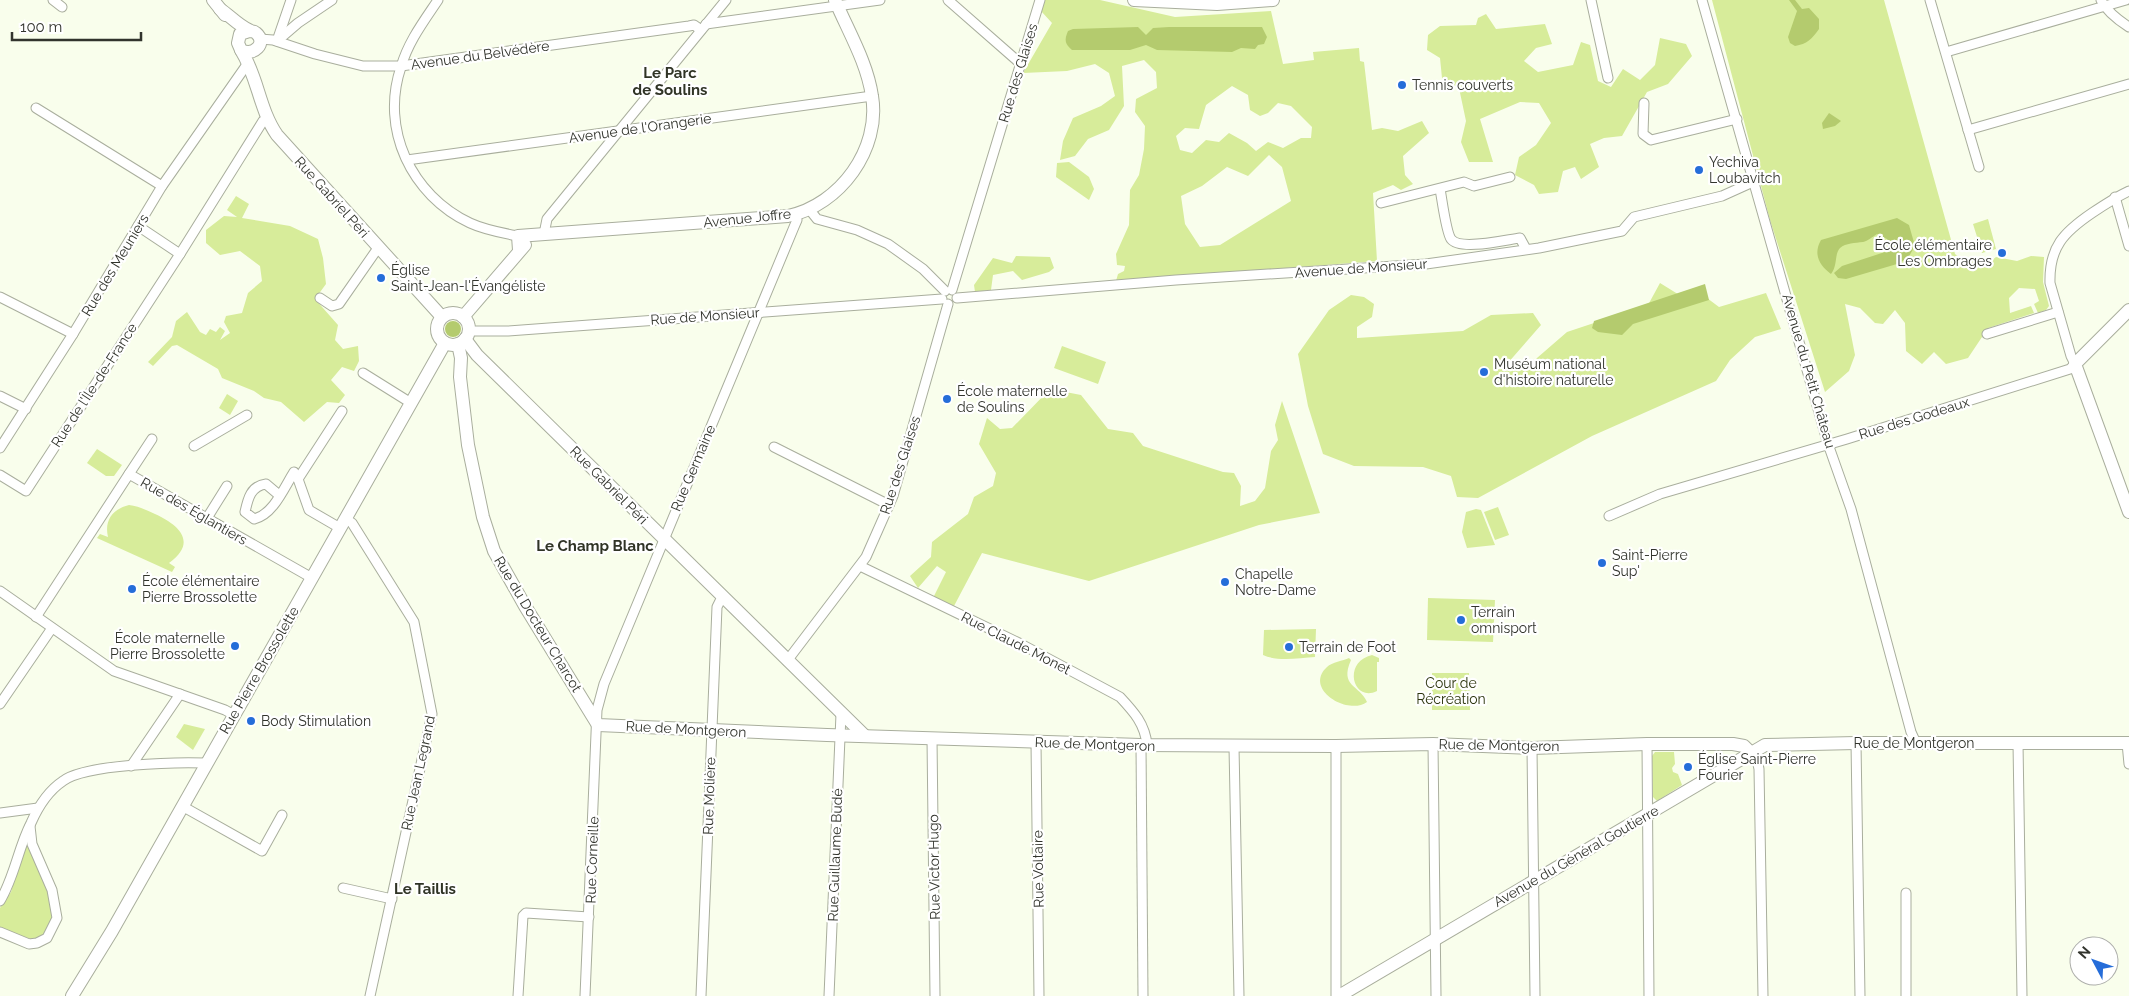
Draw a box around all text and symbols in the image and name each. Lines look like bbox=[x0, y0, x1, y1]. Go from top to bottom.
scale bar bbox=[12, 10, 141, 42]
text: 100 m bbox=[20, 18, 62, 36]
street label: Rue des Glaises bbox=[995, 21, 1041, 124]
street label: Avenue du Belvédère bbox=[410, 37, 550, 73]
district label: Le Parc de Soulins bbox=[633, 64, 707, 99]
place label: Tennis couverts bbox=[1412, 77, 1513, 93]
marker: Tennis couverts bbox=[1396, 79, 1408, 91]
street label: Avenue de l'Orangerie bbox=[568, 110, 712, 146]
street label: Rue Gabriel Péri bbox=[291, 153, 373, 241]
place label: Yechiva Loubavitch bbox=[1709, 154, 1781, 186]
marker: Yechiva Loubavitch bbox=[1693, 164, 1705, 176]
street label: Avenue Joffre bbox=[702, 205, 792, 231]
street label: Rue des Meuniers bbox=[78, 211, 152, 319]
place label: École élémentaire Les Ombrages bbox=[1874, 236, 1992, 269]
marker: École élémentaire Les Ombrages bbox=[1996, 247, 2008, 259]
street label: Avenue de Monsieur bbox=[1294, 255, 1428, 281]
place label: Église Saint-Jean-l'Évangéliste bbox=[391, 261, 546, 294]
marker: Église Saint-Jean-l'Évangéliste bbox=[375, 272, 387, 284]
street label: Avenue du Petit Château bbox=[1779, 292, 1839, 450]
street label: Rue de Monsieur bbox=[650, 304, 760, 328]
street label: Rue de l'Île-de-France bbox=[47, 320, 140, 450]
place label: Muséum national d'histoire naturelle bbox=[1494, 356, 1613, 388]
marker: Muséum national d'histoire naturelle bbox=[1478, 366, 1490, 378]
place label: École maternelle de Soulins bbox=[957, 382, 1067, 415]
marker: École maternelle de Soulins bbox=[941, 393, 953, 405]
street label: Rue des Godeaux bbox=[1857, 394, 1971, 442]
street label: Rue des Glaises bbox=[877, 413, 924, 516]
street label: Rue Germaine bbox=[668, 422, 718, 514]
street label: Rue Gabriel Péri bbox=[567, 443, 651, 527]
street label: Rue des Églantiers bbox=[138, 473, 251, 548]
district label: Le Champ Blanc bbox=[536, 537, 654, 555]
place label: Saint-Pierre Sup' bbox=[1612, 547, 1688, 579]
street label: Rue du Docteur Charcot bbox=[491, 553, 585, 695]
marker: Saint-Pierre Sup' bbox=[1596, 557, 1608, 569]
place label: Chapelle Notre-Dame bbox=[1235, 566, 1316, 598]
place label: École élémentaire Pierre Brossolette bbox=[142, 572, 260, 605]
marker: Chapelle Notre-Dame bbox=[1219, 576, 1231, 588]
marker: École élémentaire Pierre Brossolette bbox=[126, 583, 138, 595]
street label: Rue Pierre Brossolette bbox=[216, 604, 302, 736]
place label: Terrain omnisport bbox=[1471, 604, 1537, 636]
street label: Rue Claude Monet bbox=[959, 609, 1074, 678]
marker: Terrain omnisport bbox=[1455, 614, 1467, 626]
place label: École maternelle Pierre Brossolette bbox=[110, 629, 225, 662]
place label: Terrain de Foot bbox=[1299, 639, 1396, 655]
marker: École maternelle Pierre Brossolette bbox=[229, 640, 241, 652]
marker: Terrain de Foot bbox=[1283, 641, 1295, 653]
park label: Cour de Récréation bbox=[1416, 675, 1486, 707]
place label: Body Stimulation bbox=[261, 713, 371, 729]
street label: Rue Jean Legrand bbox=[398, 714, 438, 832]
marker: Body Stimulation bbox=[245, 715, 257, 727]
street label: Rue de Montgeron bbox=[625, 718, 747, 740]
street label: Rue de Montgeron bbox=[1034, 734, 1156, 754]
street label: Rue de Montgeron bbox=[1854, 735, 1974, 751]
street label: Rue de Montgeron bbox=[1438, 736, 1560, 754]
place label: Église Saint-Pierre Fourier bbox=[1698, 750, 1816, 783]
street label: Rue Molière bbox=[700, 757, 718, 835]
marker: Église Saint-Pierre Fourier bbox=[1682, 761, 1694, 773]
street label: Rue Guillaume Budé bbox=[825, 788, 845, 922]
street label: Avenue du Général Goutierre bbox=[1491, 802, 1661, 910]
street label: Rue Victor Hugo bbox=[925, 814, 943, 920]
street label: Rue Corneille bbox=[582, 816, 602, 904]
street label: Rue Voltaire bbox=[1029, 830, 1047, 908]
district label: Le Taillis bbox=[394, 880, 456, 898]
north arrow bbox=[2069, 936, 2119, 986]
text: N bbox=[2075, 943, 2094, 962]

